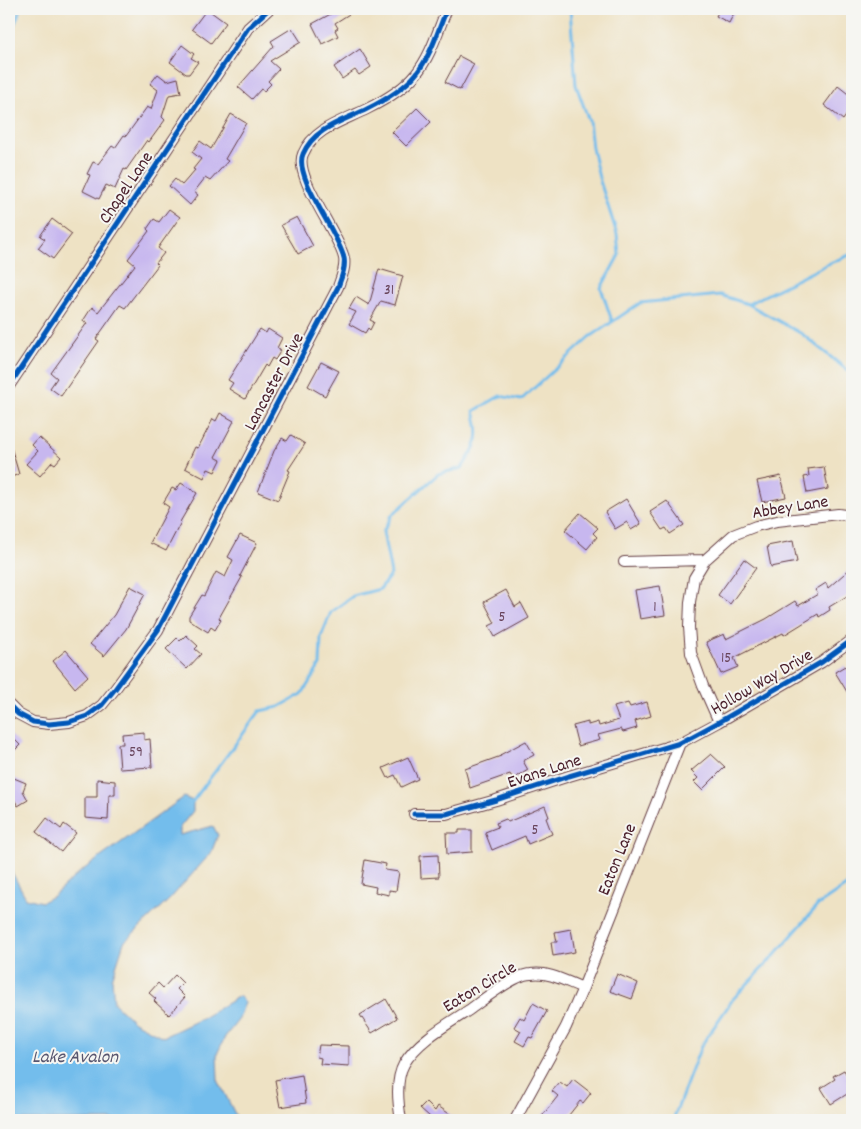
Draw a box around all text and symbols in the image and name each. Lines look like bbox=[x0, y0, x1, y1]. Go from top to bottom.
street label: Chapel Lane bbox=[94, 147, 160, 229]
house number: 31 bbox=[384, 280, 394, 302]
street label: Lancaster Drive bbox=[239, 329, 311, 435]
street label: Abbey Lane bbox=[751, 490, 830, 527]
house number: 1 bbox=[653, 597, 657, 619]
house number: 5 bbox=[499, 607, 506, 629]
street label: Hollow Way Drive bbox=[706, 644, 818, 723]
house number: 15 bbox=[721, 648, 731, 670]
house number: 59 bbox=[129, 742, 143, 764]
street label: Evans Lane bbox=[505, 749, 585, 796]
house number: 5 bbox=[532, 820, 539, 842]
street label: Eaton Lane bbox=[593, 820, 644, 900]
street label: Eaton Circle bbox=[439, 956, 522, 1020]
water label: Lake Avalon bbox=[32, 1045, 119, 1072]

